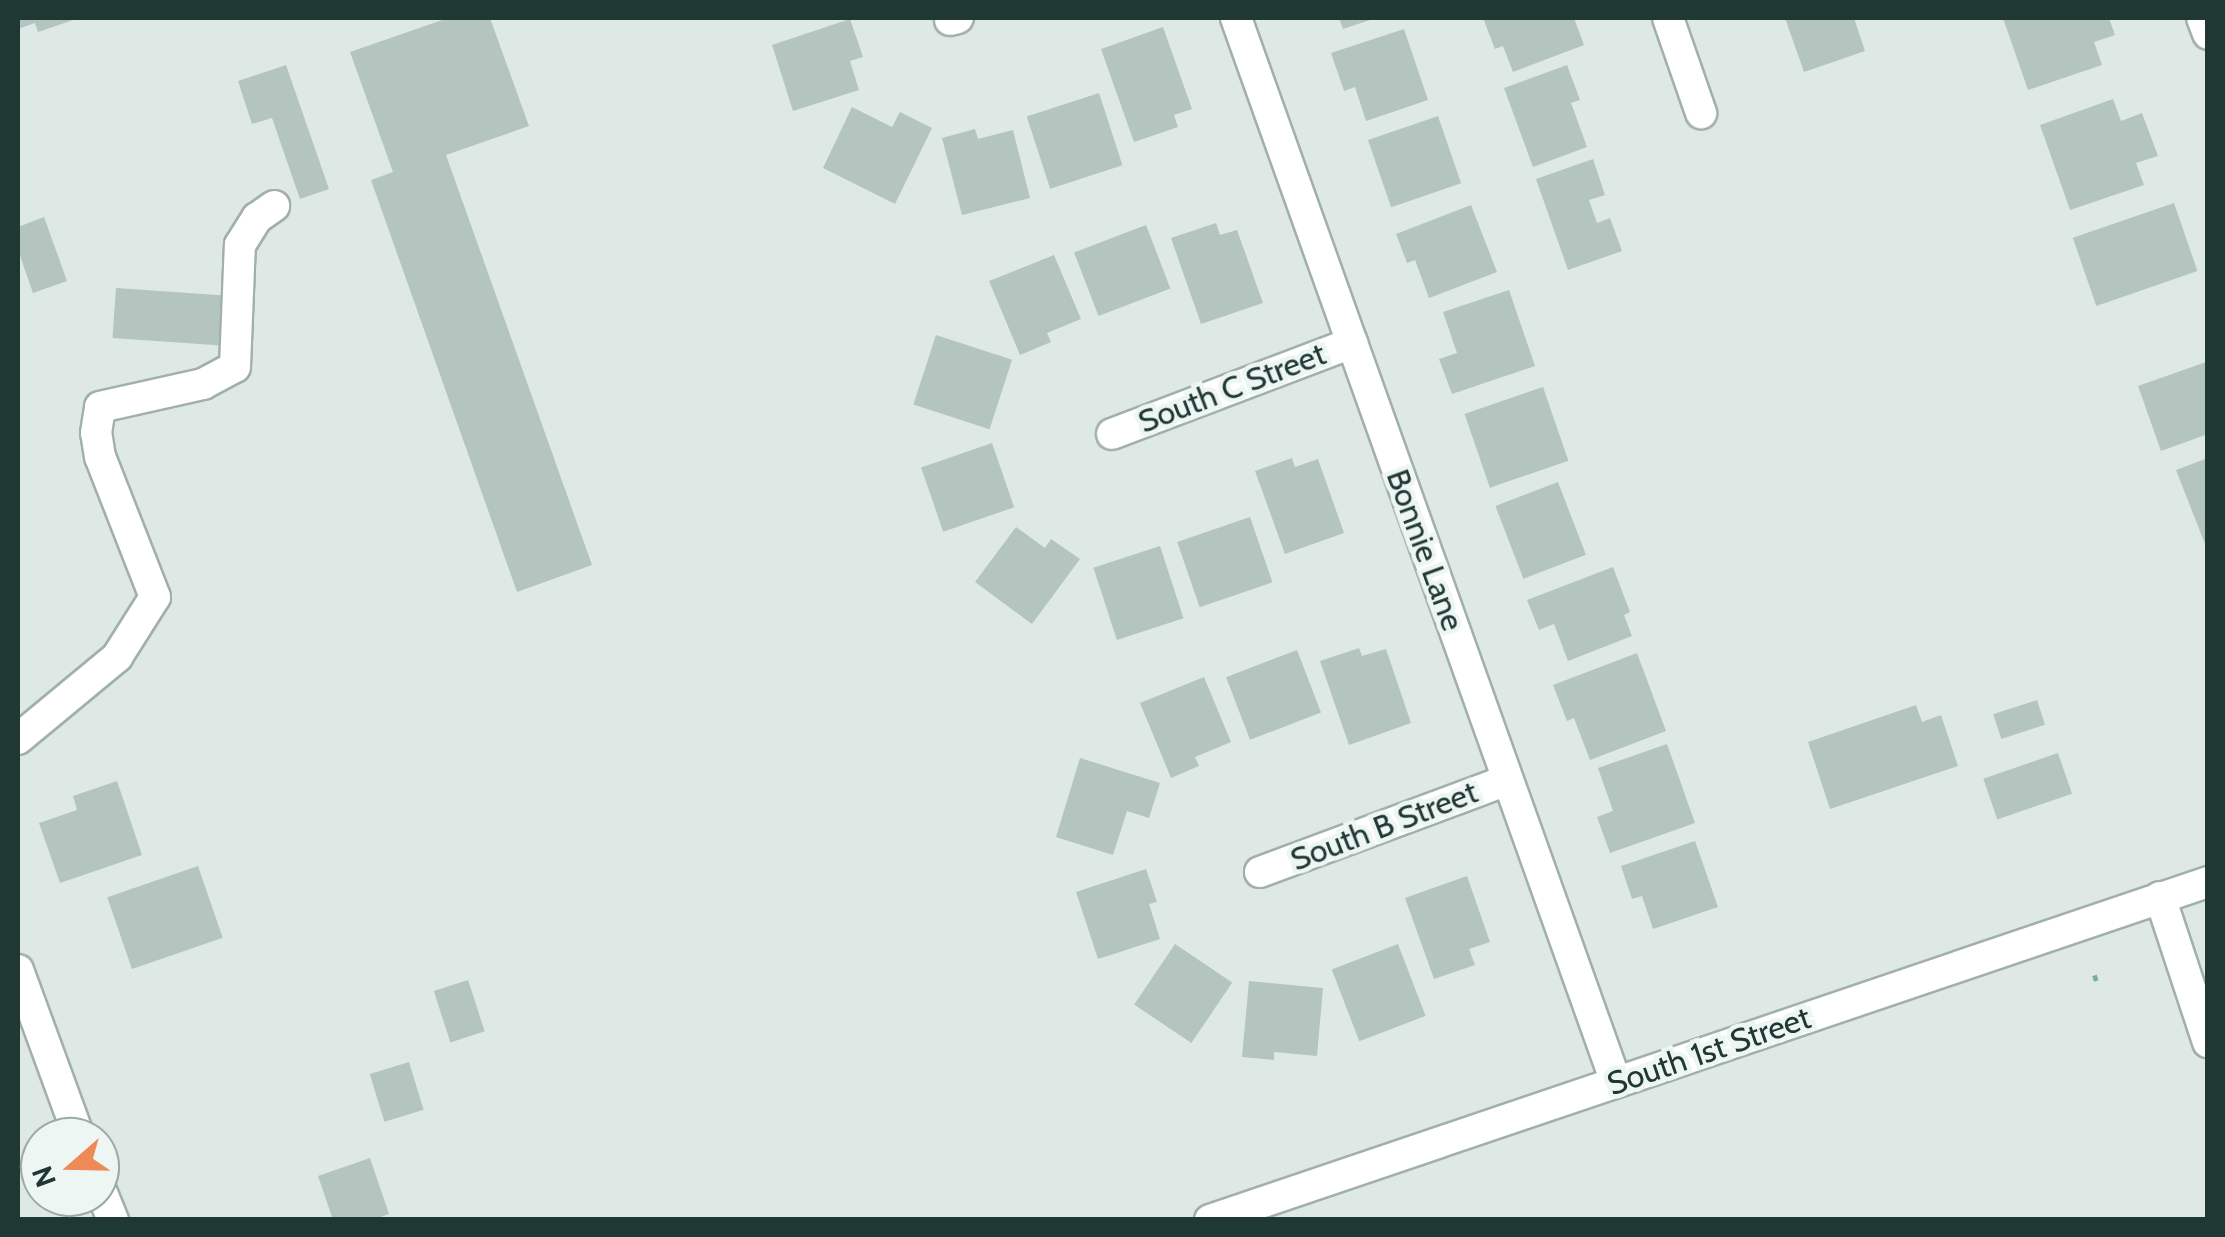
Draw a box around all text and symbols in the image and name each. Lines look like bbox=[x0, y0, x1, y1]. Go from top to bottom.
street label: South C Street bbox=[1133, 335, 1331, 441]
street label: Bonnie Lane bbox=[1378, 464, 1472, 636]
street label: South B Street bbox=[1285, 773, 1483, 879]
street label: South 1st Street bbox=[1602, 998, 1816, 1104]
north arrow bbox=[20, 1117, 120, 1217]
text: N bbox=[24, 1161, 63, 1192]

